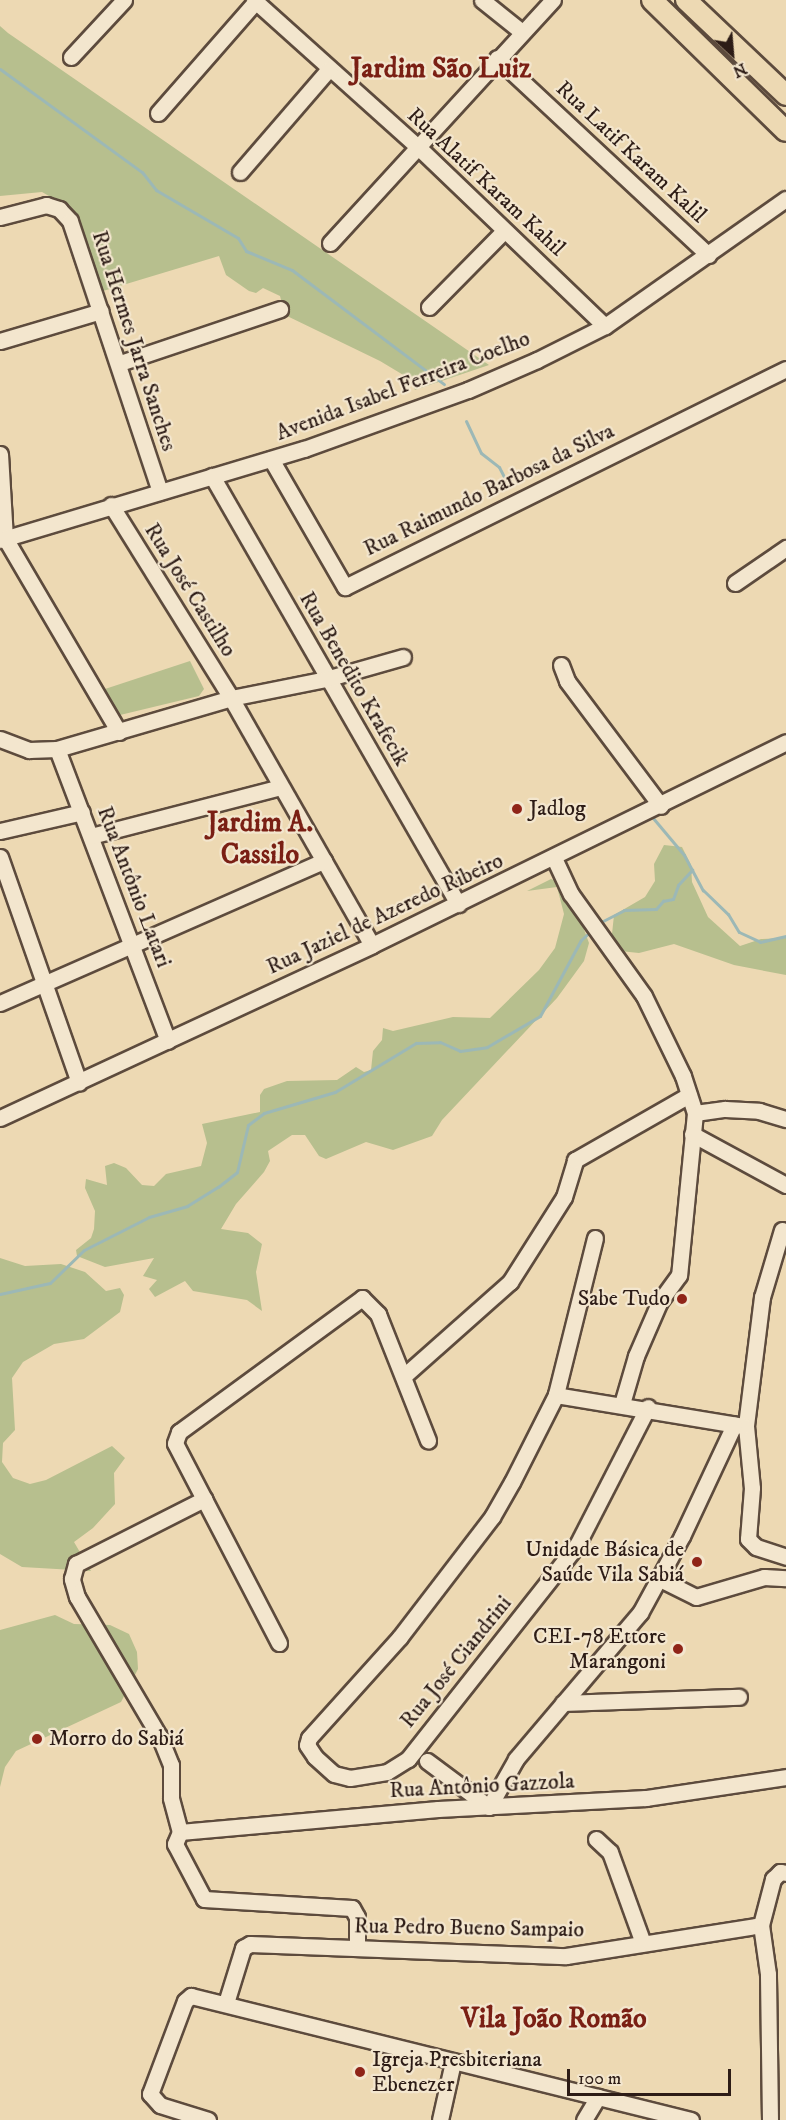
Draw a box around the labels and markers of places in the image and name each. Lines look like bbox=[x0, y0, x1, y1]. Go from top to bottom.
place label: Jadlog bbox=[529, 796, 586, 822]
marker: Jadlog bbox=[510, 802, 524, 816]
place label: Sabe Tudo bbox=[578, 1286, 670, 1312]
marker: Sabe Tudo bbox=[675, 1292, 689, 1306]
place label: Unidade Básica de Saúde Vila Sabiá bbox=[525, 1536, 684, 1588]
marker: Unidade Básica de Saúde Vila Sabiá bbox=[688, 1553, 706, 1571]
place label: CEI-78 Ettore Marangoni bbox=[533, 1623, 666, 1675]
marker: CEI-78 Ettore Marangoni bbox=[671, 1642, 685, 1656]
place label: Morro do Sabiá bbox=[49, 1726, 184, 1752]
marker: Morro do Sabiá bbox=[30, 1732, 44, 1746]
place label: Igreja Presbiteriana Ebenezer bbox=[372, 2046, 542, 2098]
marker: Igreja Presbiteriana Ebenezer bbox=[353, 2065, 367, 2079]

